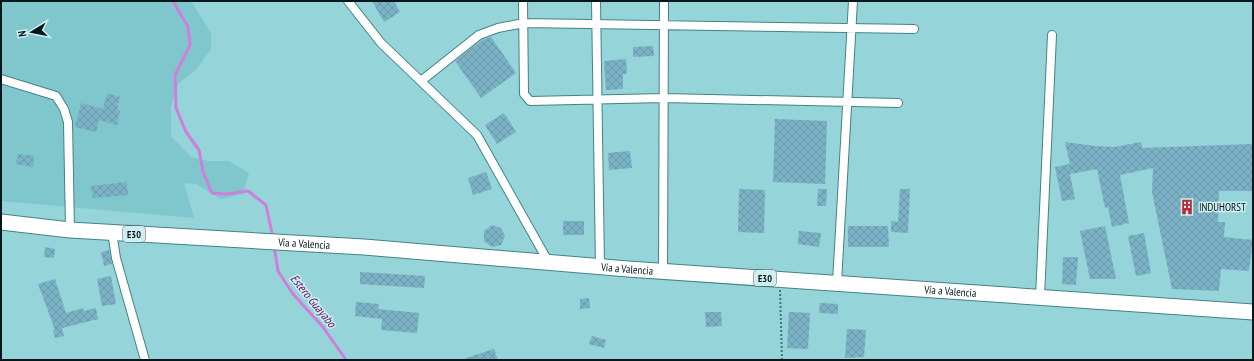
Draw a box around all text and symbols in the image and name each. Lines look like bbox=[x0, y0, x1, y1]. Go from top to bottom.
north arrow bbox=[12, 12, 52, 52]
text: N bbox=[15, 30, 30, 38]
building icon: INDUHORST bbox=[1178, 198, 1196, 216]
place label: INDUHORST bbox=[1199, 200, 1246, 214]
road number: E30 bbox=[123, 226, 145, 242]
street label: Vía a Valencia bbox=[277, 235, 331, 252]
street label: Vía a Valencia bbox=[600, 260, 654, 278]
road number: E30 bbox=[754, 270, 776, 286]
water label: Estero Guayabo bbox=[287, 271, 340, 331]
street label: Vía a Valencia bbox=[923, 282, 977, 300]

